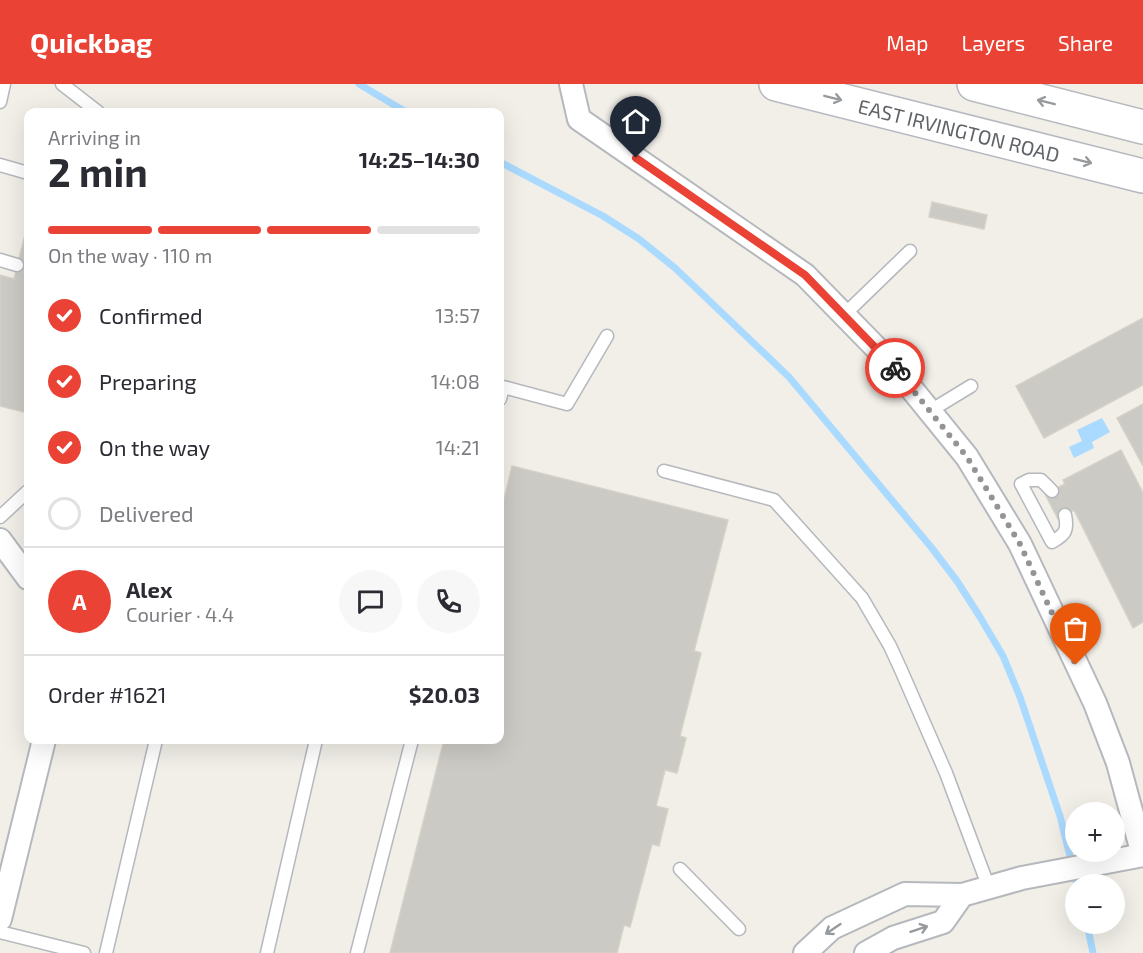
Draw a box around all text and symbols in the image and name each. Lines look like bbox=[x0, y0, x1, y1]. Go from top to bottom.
text: Quickbag bbox=[30, 25, 152, 59]
text: Map bbox=[886, 30, 928, 55]
text: Layers bbox=[961, 30, 1025, 55]
text: Share bbox=[1058, 30, 1113, 55]
one-way arrow bbox=[823, 93, 842, 105]
street label: EAST IRVINGTON ROAD bbox=[856, 93, 1062, 167]
pin bbox=[610, 96, 661, 158]
one-way arrow bbox=[1036, 96, 1055, 108]
icon: home bbox=[619, 105, 652, 138]
text: Arriving in bbox=[48, 125, 141, 149]
text: 14:25–14:30 bbox=[359, 146, 480, 172]
text: 2 min bbox=[48, 148, 148, 195]
one-way arrow bbox=[1073, 156, 1092, 168]
text: On the way · 110 m bbox=[48, 243, 212, 267]
icon: check bbox=[48, 299, 81, 332]
text: Confirmed bbox=[99, 302, 203, 328]
text: 13:57 bbox=[435, 303, 480, 327]
courier bbox=[865, 338, 925, 398]
icon: bike bbox=[879, 352, 912, 385]
icon: check bbox=[48, 365, 81, 398]
text: Preparing bbox=[99, 368, 197, 394]
text: 14:08 bbox=[431, 369, 480, 393]
icon: check bbox=[48, 431, 81, 464]
text: On the way bbox=[99, 434, 210, 460]
text: 14:21 bbox=[436, 435, 480, 459]
text: Delivered bbox=[99, 500, 194, 526]
button: chat bbox=[339, 570, 402, 633]
button: phone bbox=[417, 570, 480, 633]
text: Alex bbox=[126, 576, 172, 602]
text: A bbox=[72, 588, 87, 614]
text: Courier · 4.4 bbox=[126, 602, 234, 626]
pin bbox=[1050, 603, 1101, 665]
icon: bag bbox=[1059, 612, 1092, 645]
text: Order #1621 bbox=[48, 681, 167, 707]
text: $20.03 bbox=[409, 681, 480, 707]
map controls bbox=[1065, 802, 1125, 934]
button: + bbox=[1065, 802, 1125, 862]
button: − bbox=[1065, 874, 1125, 934]
one-way arrow bbox=[825, 923, 842, 935]
one-way arrow bbox=[909, 923, 928, 934]

